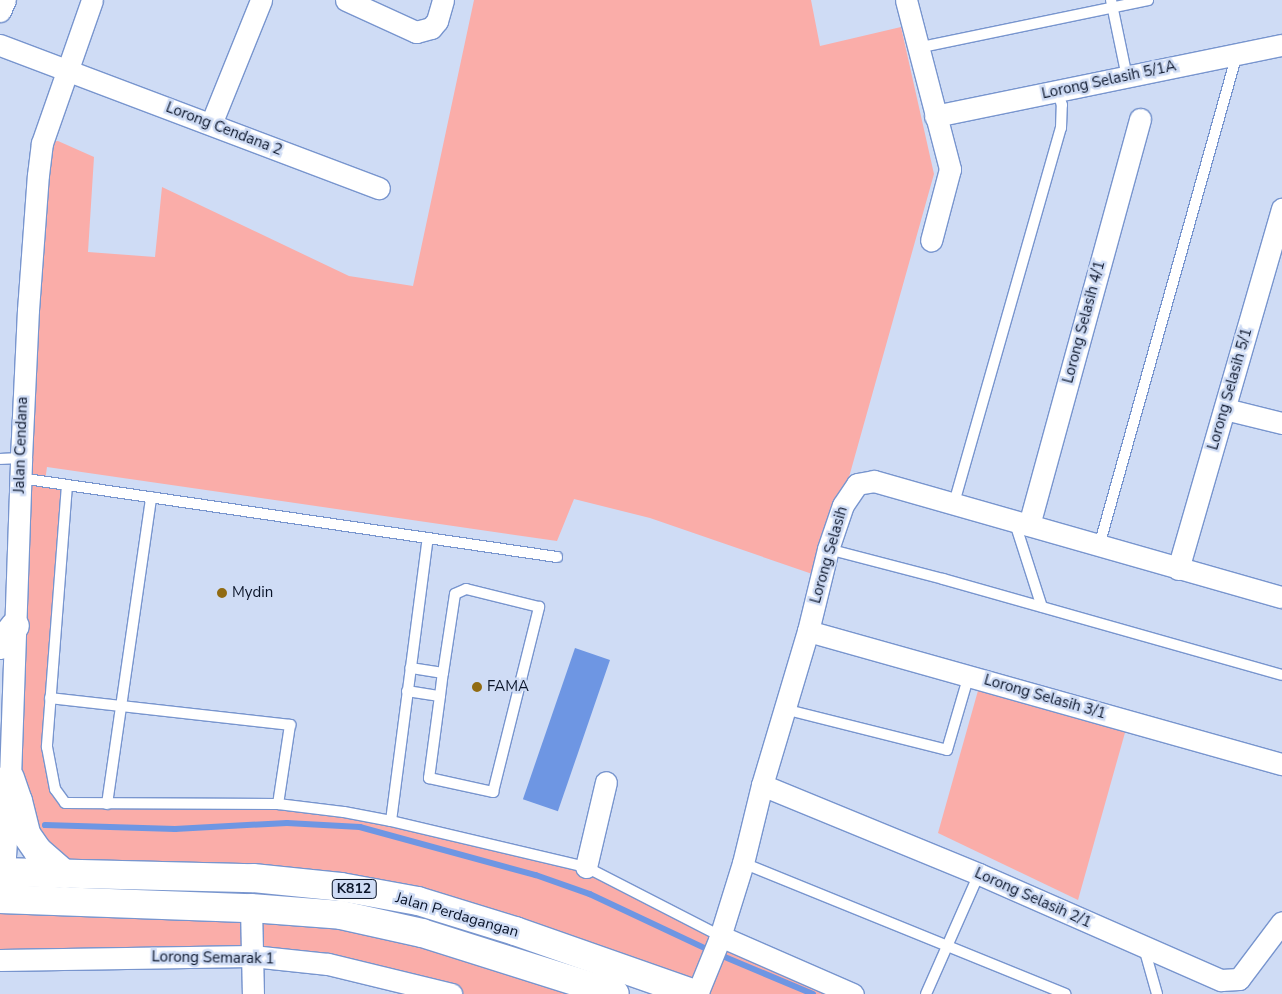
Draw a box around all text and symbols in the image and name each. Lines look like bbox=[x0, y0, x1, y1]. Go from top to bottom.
street label: Lorong Selasih 5/1A bbox=[1040, 57, 1178, 103]
street label: Lorong Cendana 2 bbox=[163, 99, 285, 159]
street label: Lorong Selasih 4/1 bbox=[1059, 259, 1109, 385]
street label: Lorong Selasih 5/1 bbox=[1204, 326, 1256, 452]
street label: Jalan Cendana bbox=[10, 396, 32, 494]
street label: Lorong Selasih bbox=[807, 504, 851, 606]
place label: Mydin bbox=[232, 584, 273, 602]
marker: Mydin bbox=[216, 587, 228, 599]
street label: Lorong Selasih 3/1 bbox=[982, 671, 1108, 723]
place label: FAMA bbox=[487, 678, 529, 696]
marker: FAMA bbox=[471, 681, 483, 693]
street label: Lorong Selasih 2/1 bbox=[972, 864, 1094, 932]
road number: K812 bbox=[332, 878, 376, 901]
street label: Jalan Perdagangan bbox=[393, 889, 521, 941]
street label: Lorong Semarak 1 bbox=[151, 948, 275, 968]

